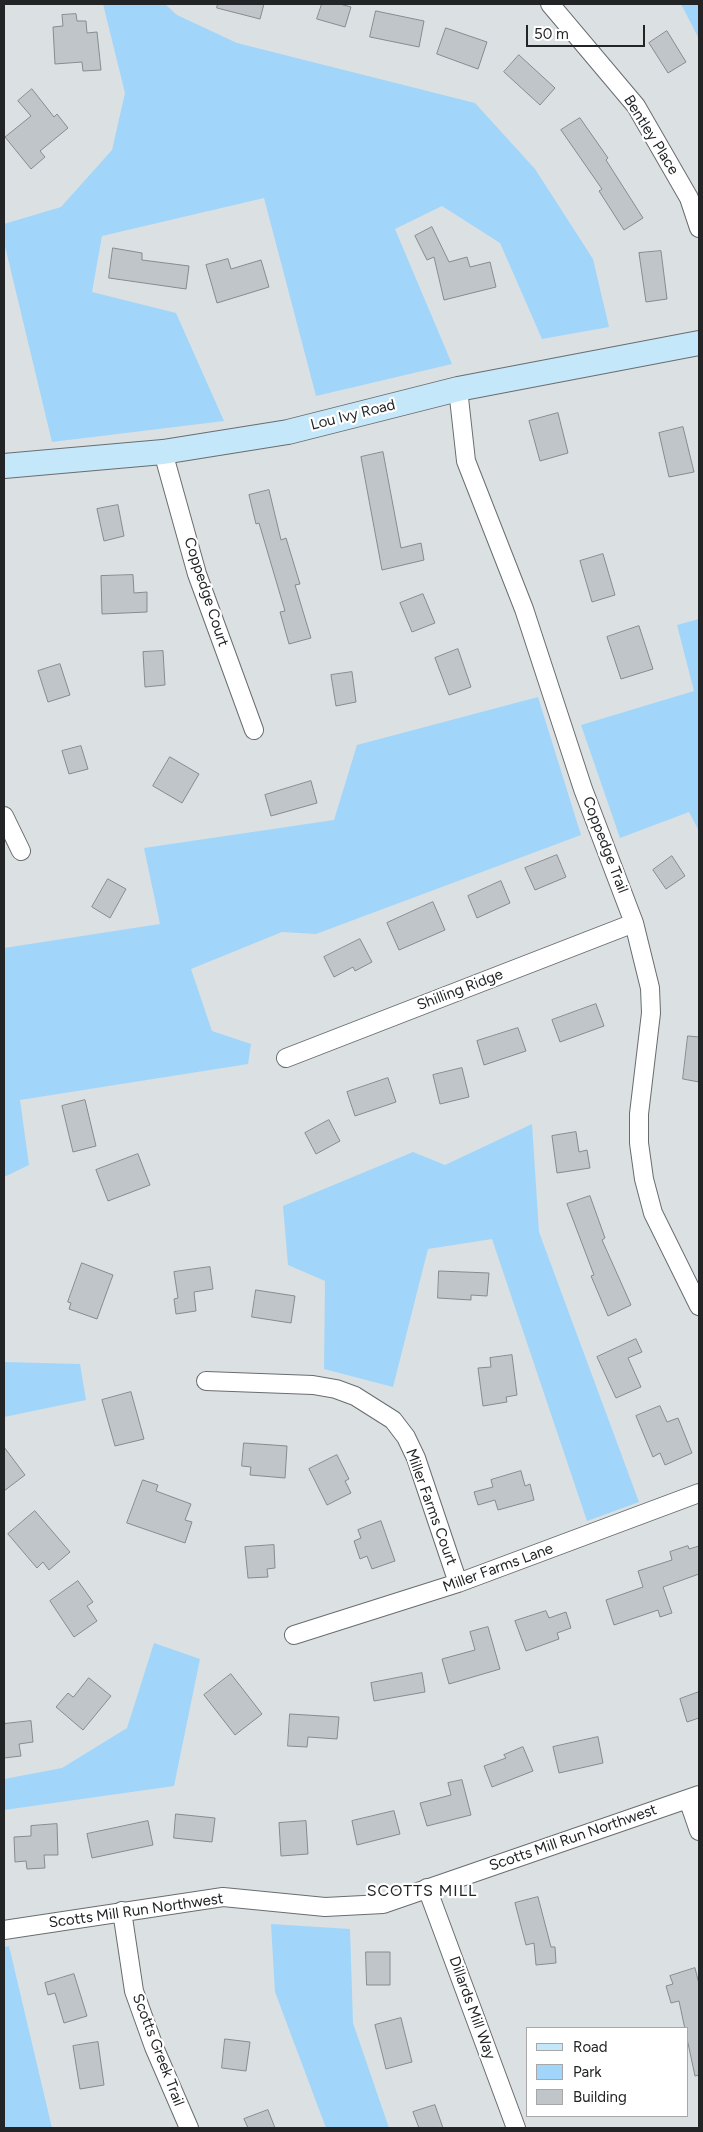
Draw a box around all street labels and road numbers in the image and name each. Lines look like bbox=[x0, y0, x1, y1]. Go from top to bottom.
street label: Bentley Place bbox=[619, 92, 683, 178]
street label: Lou Ivy Road bbox=[309, 396, 397, 434]
street label: Coppedge Court bbox=[180, 535, 232, 649]
street label: Coppedge Trail bbox=[578, 794, 632, 896]
street label: Shilling Ridge bbox=[414, 965, 506, 1015]
street label: Miller Farms Court bbox=[402, 1446, 460, 1568]
street label: Miller Farms Lane bbox=[440, 1540, 556, 1596]
street label: Scotts Mill Run Northwest bbox=[487, 1801, 659, 1875]
street label: Scotts Mill Run Northwest bbox=[48, 1890, 224, 1932]
street label: Dillards Mill Way bbox=[445, 1954, 499, 2062]
street label: Scotts Greek Trail bbox=[128, 1991, 188, 2109]

